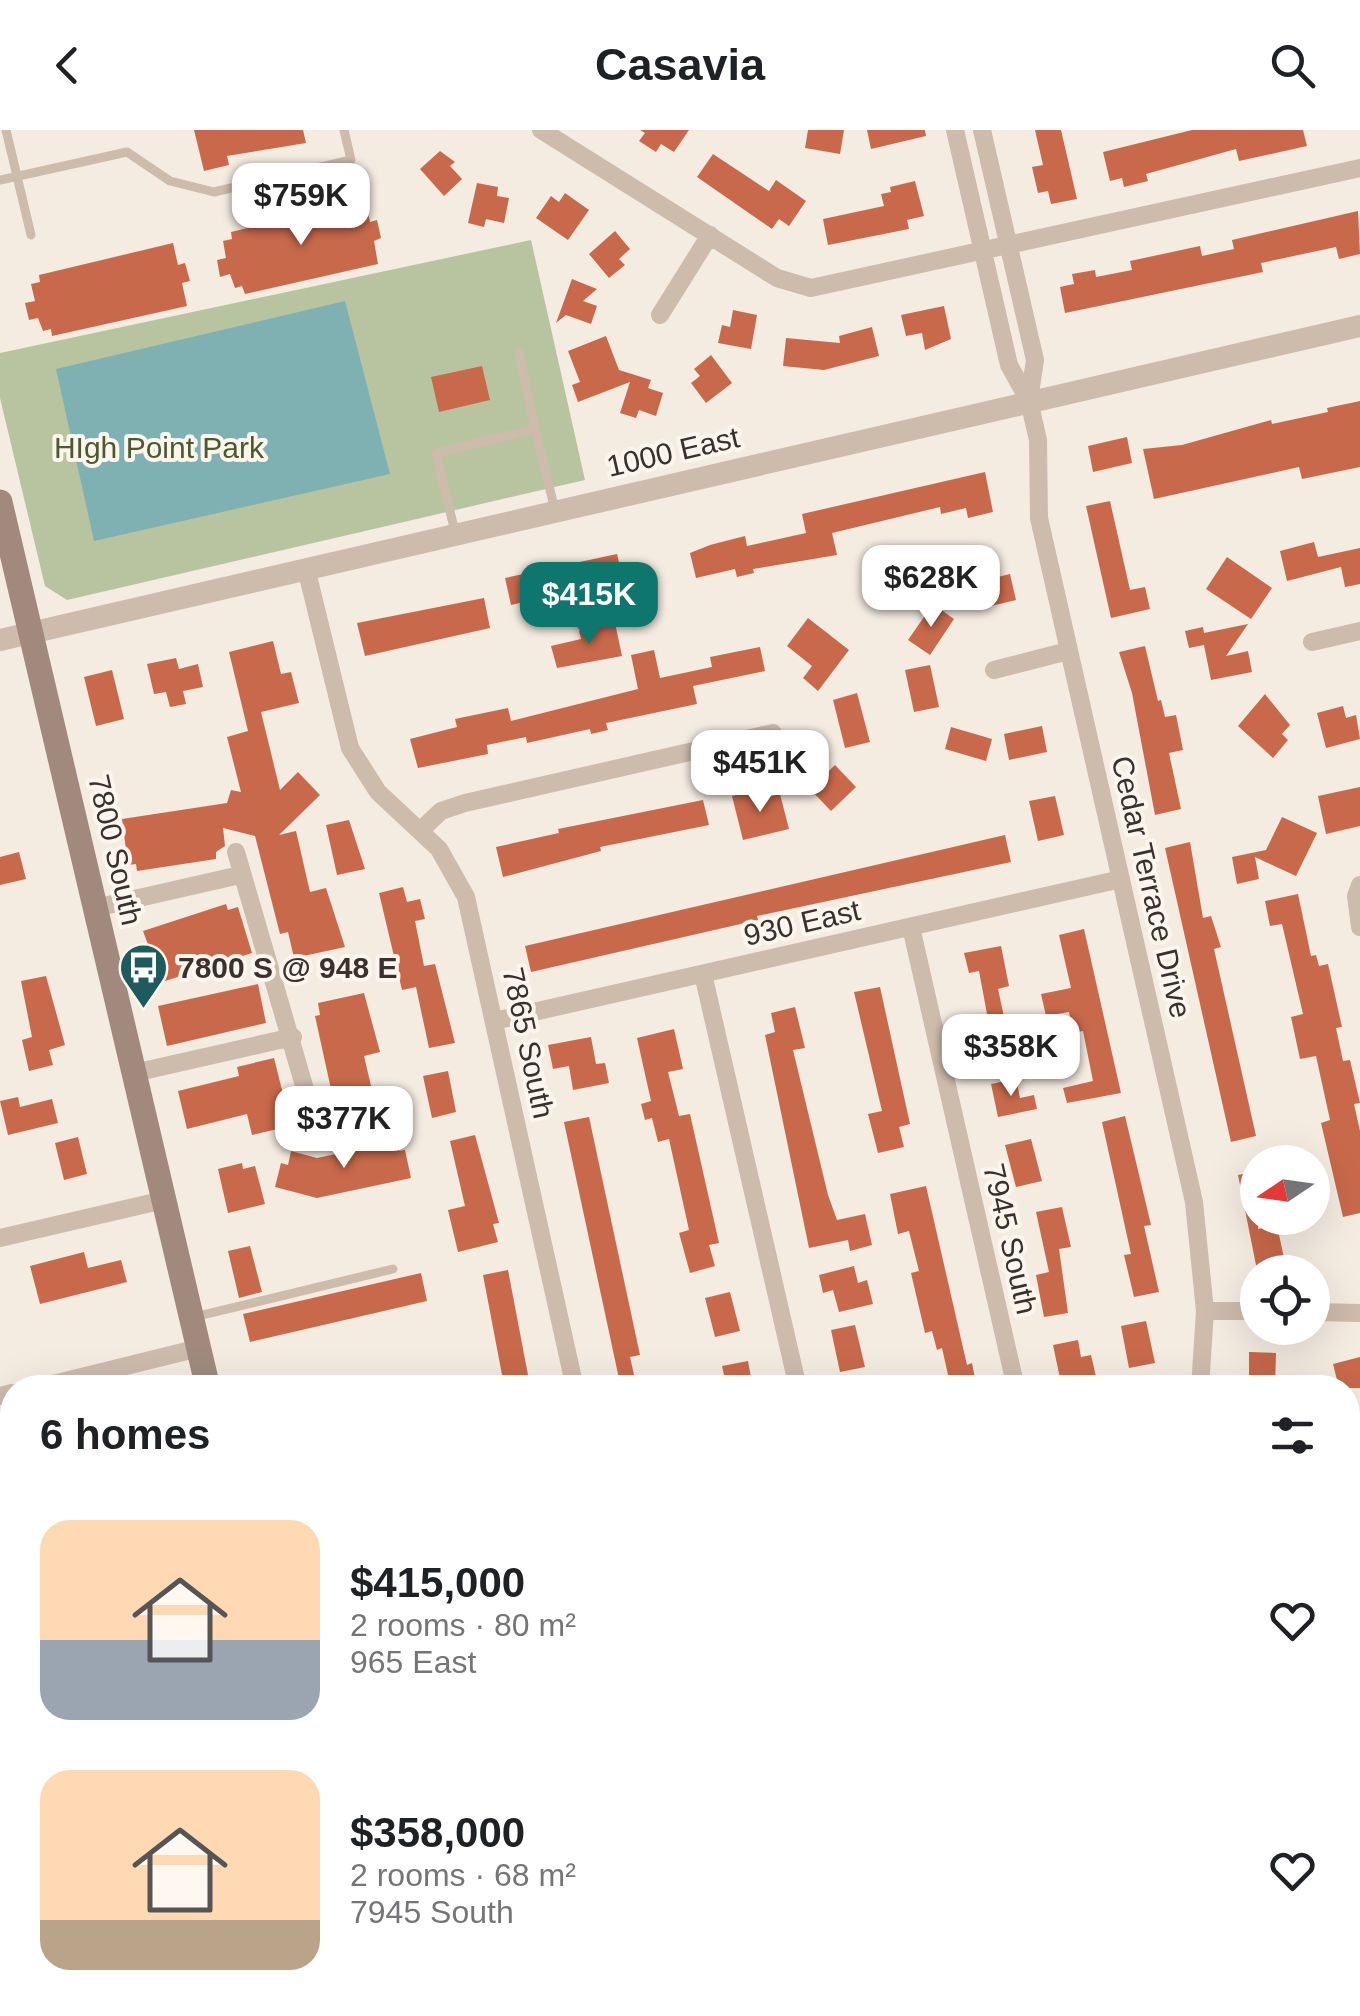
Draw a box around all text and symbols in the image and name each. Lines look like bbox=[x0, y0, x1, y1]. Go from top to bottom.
icon: back bbox=[40, 38, 95, 93]
icon: search bbox=[1265, 38, 1320, 93]
text: Casavia bbox=[595, 39, 765, 90]
pin: $759K bbox=[231, 163, 371, 248]
text: $759K bbox=[254, 177, 348, 213]
street label: 1000 East bbox=[603, 420, 743, 483]
park label: HIgh Point Park bbox=[54, 431, 265, 464]
pin: $628K bbox=[861, 545, 1001, 630]
text: $628K bbox=[884, 559, 978, 595]
pin: $415K bbox=[519, 562, 659, 647]
text: $415K bbox=[542, 576, 636, 612]
pin: $451K bbox=[690, 730, 830, 815]
text: $451K bbox=[713, 744, 807, 780]
street label: Cedar Terrace Drive bbox=[1105, 753, 1198, 1021]
street label: 7800 South bbox=[82, 771, 149, 928]
street label: 930 East bbox=[740, 893, 864, 952]
bus stop icon: 7800 S @ 948 E bbox=[117, 942, 169, 1010]
place label: 7800 S @ 948 E bbox=[178, 951, 397, 984]
street label: 7865 South bbox=[496, 964, 561, 1121]
pin: $358K bbox=[941, 1014, 1081, 1099]
text: $358K bbox=[964, 1028, 1058, 1064]
pin: $377K bbox=[274, 1086, 414, 1171]
text: $377K bbox=[297, 1100, 391, 1136]
north arrow bbox=[1240, 1145, 1330, 1235]
map controls bbox=[1240, 1145, 1330, 1345]
street label: 7945 South bbox=[977, 1160, 1044, 1317]
button: locate bbox=[1240, 1255, 1330, 1345]
icon: filters bbox=[1265, 1408, 1320, 1463]
text: 6 homes bbox=[40, 1411, 210, 1458]
text: $415,000 bbox=[350, 1559, 525, 1606]
icon: home bbox=[120, 1560, 240, 1680]
icon: heart bbox=[1265, 1593, 1320, 1648]
text: 2 rooms · 80 m² bbox=[350, 1607, 576, 1643]
text: 965 East bbox=[350, 1644, 476, 1680]
text: $358,000 bbox=[350, 1809, 525, 1856]
icon: home bbox=[120, 1810, 240, 1930]
icon: heart bbox=[1265, 1843, 1320, 1898]
text: 2 rooms · 68 m² bbox=[350, 1857, 576, 1893]
text: 7945 South bbox=[350, 1894, 514, 1930]

